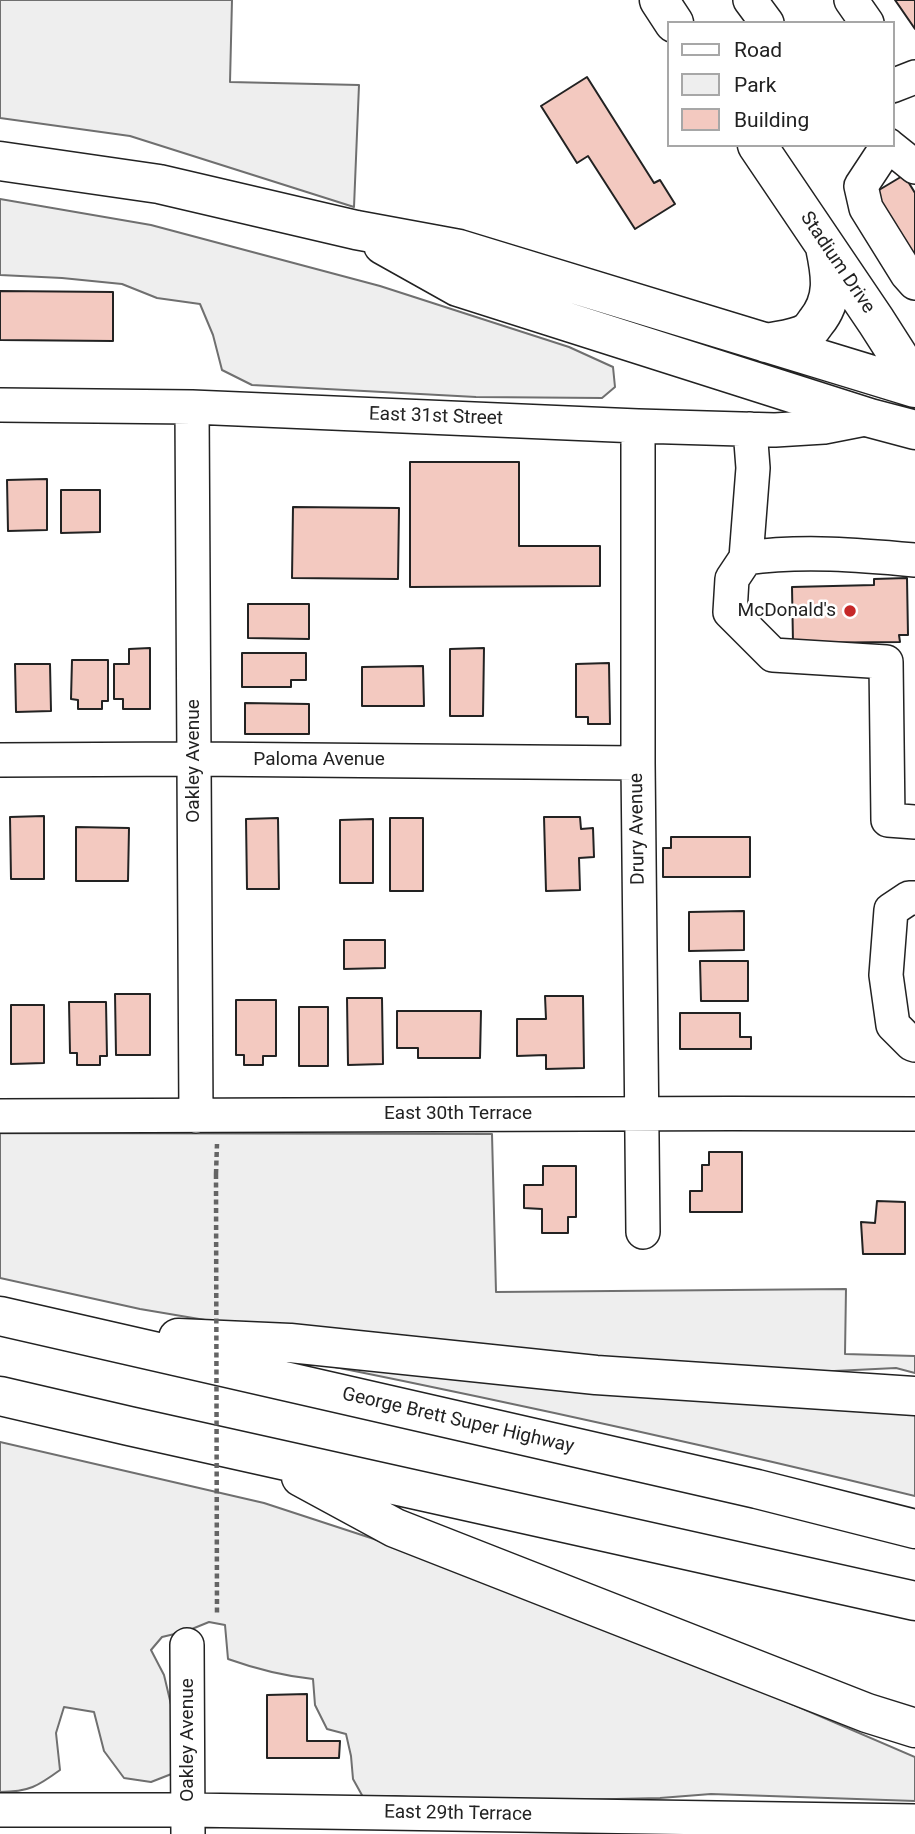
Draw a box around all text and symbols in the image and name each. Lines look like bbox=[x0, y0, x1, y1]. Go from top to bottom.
legend bbox=[666, 21, 894, 147]
text: Road bbox=[734, 38, 782, 62]
text: Park bbox=[734, 73, 776, 97]
text: Building bbox=[734, 108, 809, 132]
street label: Stadium Drive bbox=[795, 208, 879, 318]
street label: East 31st Street bbox=[369, 403, 503, 431]
place label: McDonald's bbox=[738, 600, 836, 622]
marker: McDonald's bbox=[842, 603, 858, 619]
street label: Oakley Avenue bbox=[183, 699, 205, 823]
street label: Paloma Avenue bbox=[253, 749, 385, 771]
street label: Drury Avenue bbox=[626, 773, 650, 885]
street label: East 30th Terrace bbox=[384, 1103, 532, 1125]
street label: George Brett Super Highway bbox=[340, 1383, 576, 1459]
street label: Oakley Avenue bbox=[177, 1678, 199, 1802]
street label: East 29th Terrace bbox=[384, 1801, 532, 1827]

